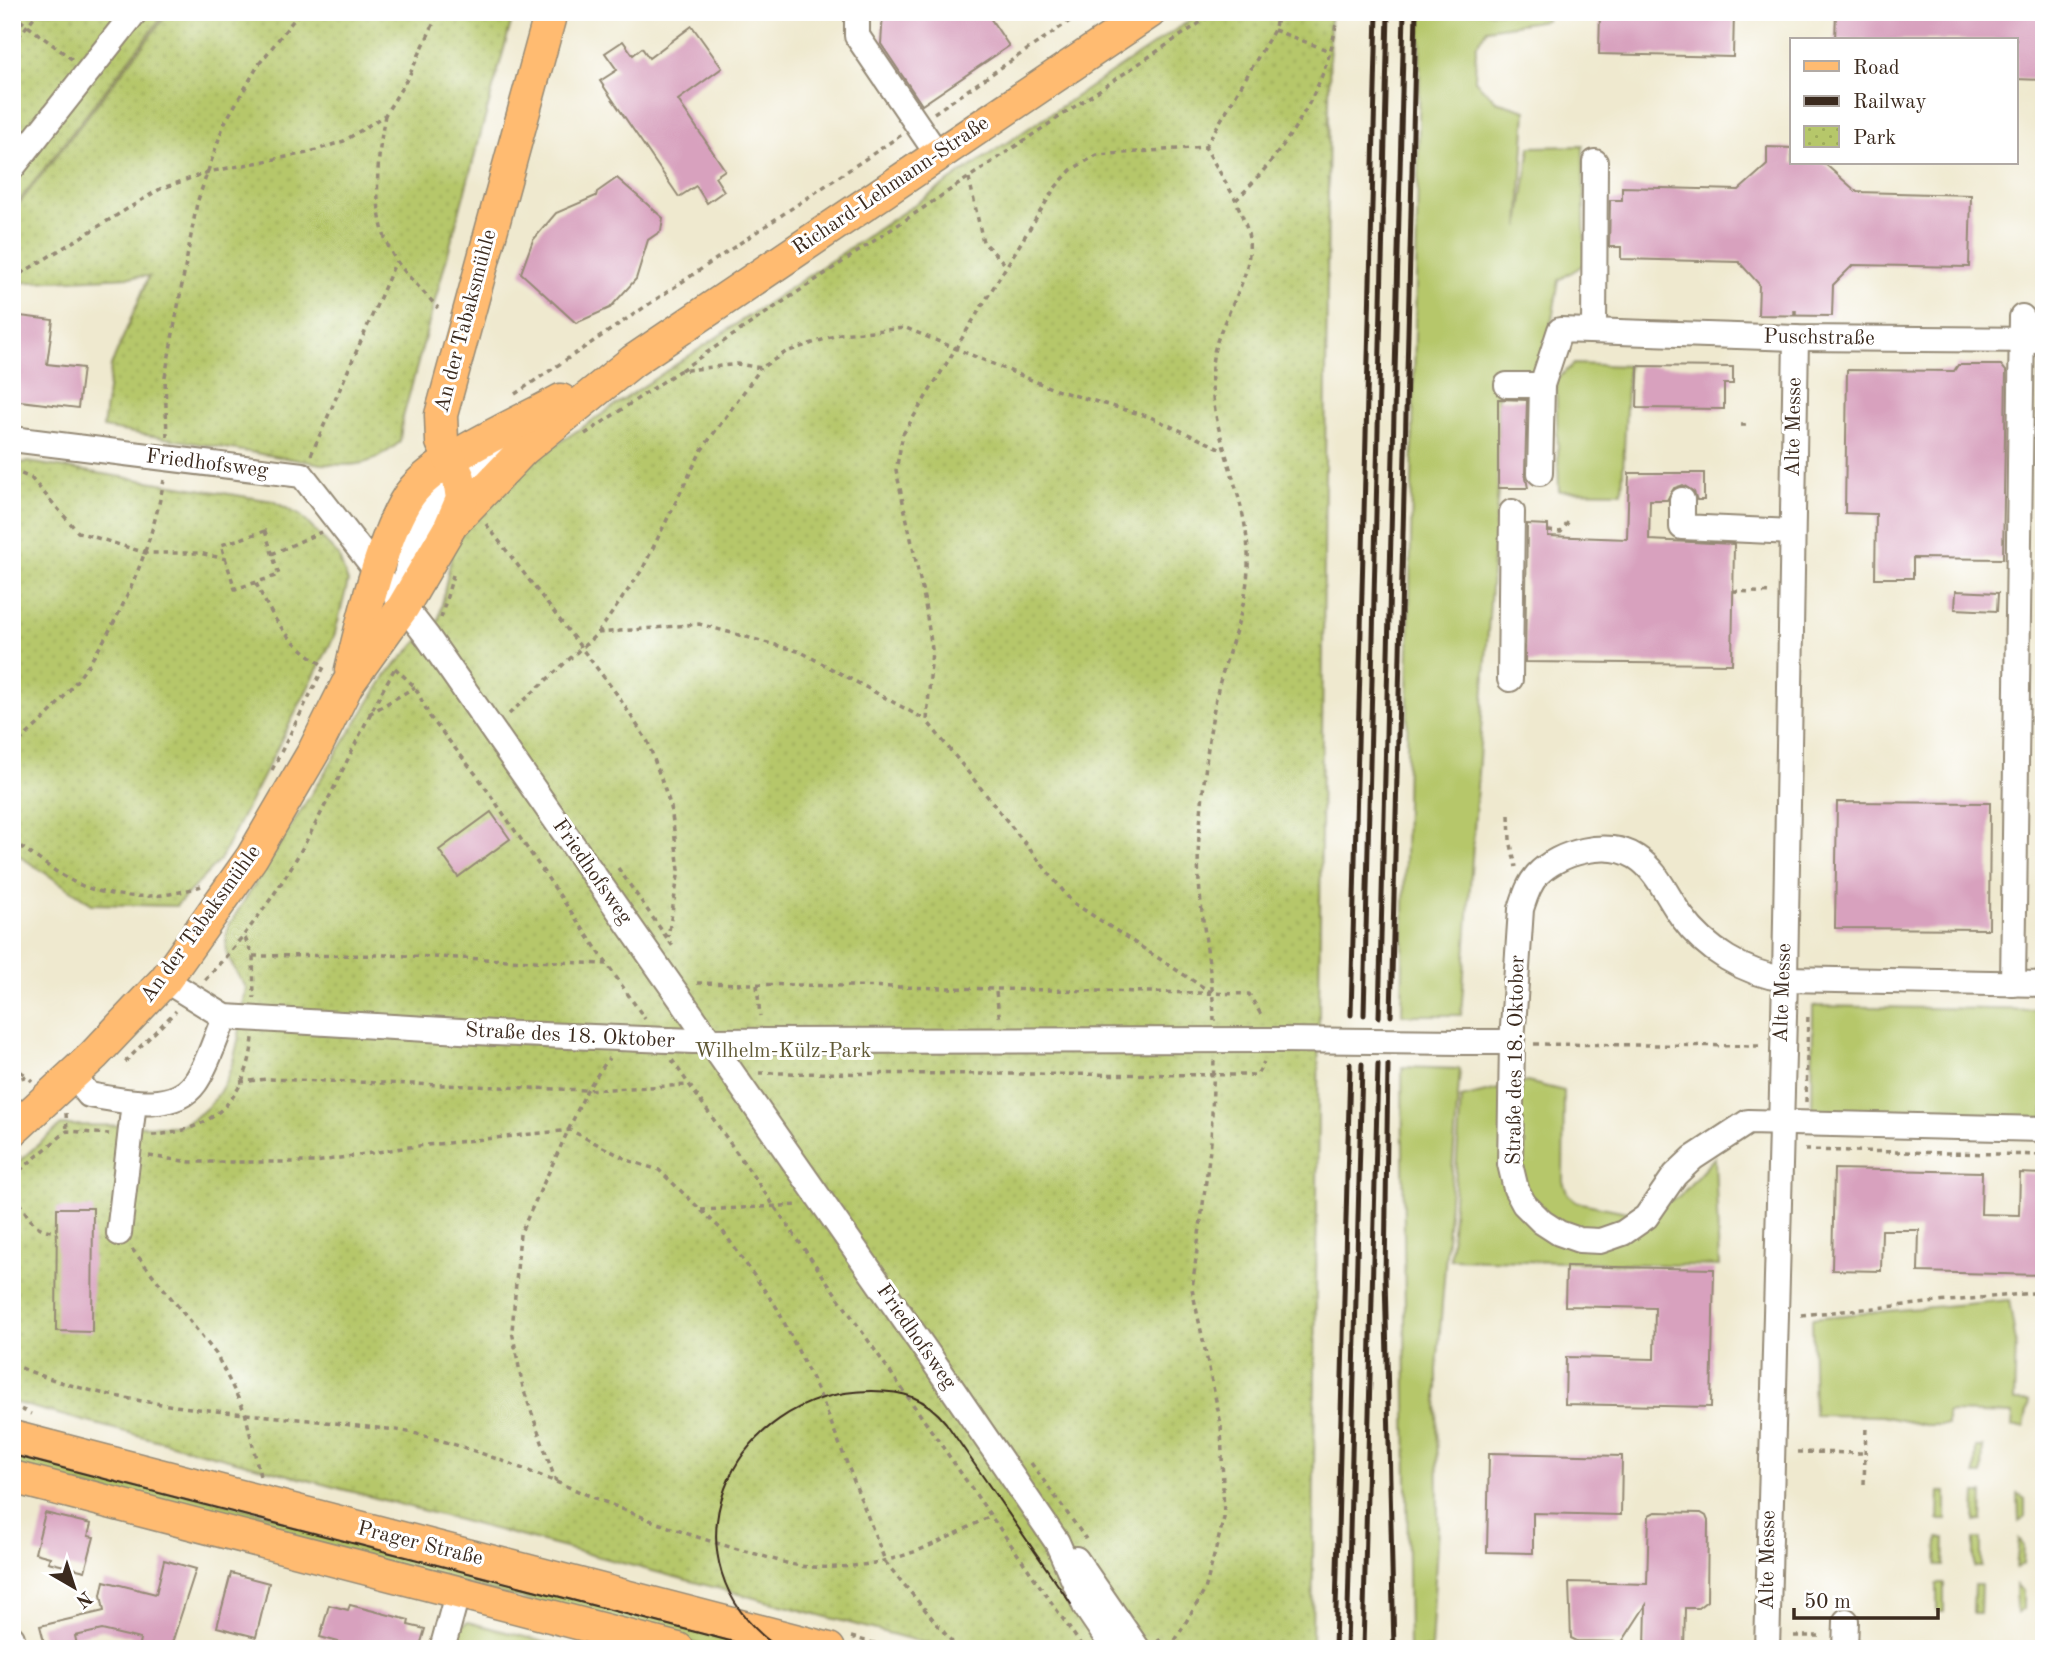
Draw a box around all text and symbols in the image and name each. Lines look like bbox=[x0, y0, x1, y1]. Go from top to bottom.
legend bbox=[1790, 38, 2018, 164]
text: Road bbox=[1853, 58, 1900, 79]
text: Railway bbox=[1853, 92, 1927, 113]
street label: Richard-Lehmann-Straße bbox=[789, 113, 993, 259]
text: Park bbox=[1853, 128, 1896, 149]
street label: An der Tabaksmühle bbox=[431, 227, 501, 415]
street label: Puschstraße bbox=[1763, 327, 1875, 349]
street label: Alte Messe bbox=[1783, 377, 1805, 477]
street label: Friedhofsweg bbox=[145, 446, 270, 482]
street label: Friedhofsweg bbox=[548, 815, 636, 929]
street label: An der Tabaksmühle bbox=[137, 842, 265, 1006]
street label: Alte Messe bbox=[1771, 943, 1795, 1043]
street label: Straße des 18. Oktober bbox=[1504, 954, 1528, 1165]
street label: Straße des 18. Oktober bbox=[465, 1020, 676, 1052]
park label: Wilhelm-Külz-Park bbox=[694, 1041, 872, 1062]
street label: Friedhofsweg bbox=[872, 1280, 960, 1394]
street label: Alte Messe bbox=[1757, 1510, 1779, 1610]
street label: Prager Straße bbox=[355, 1518, 485, 1570]
north arrow bbox=[38, 1552, 108, 1622]
scale bar bbox=[1794, 1577, 1937, 1621]
text: N bbox=[71, 1586, 95, 1611]
text: 50 m bbox=[1804, 1592, 1851, 1613]

